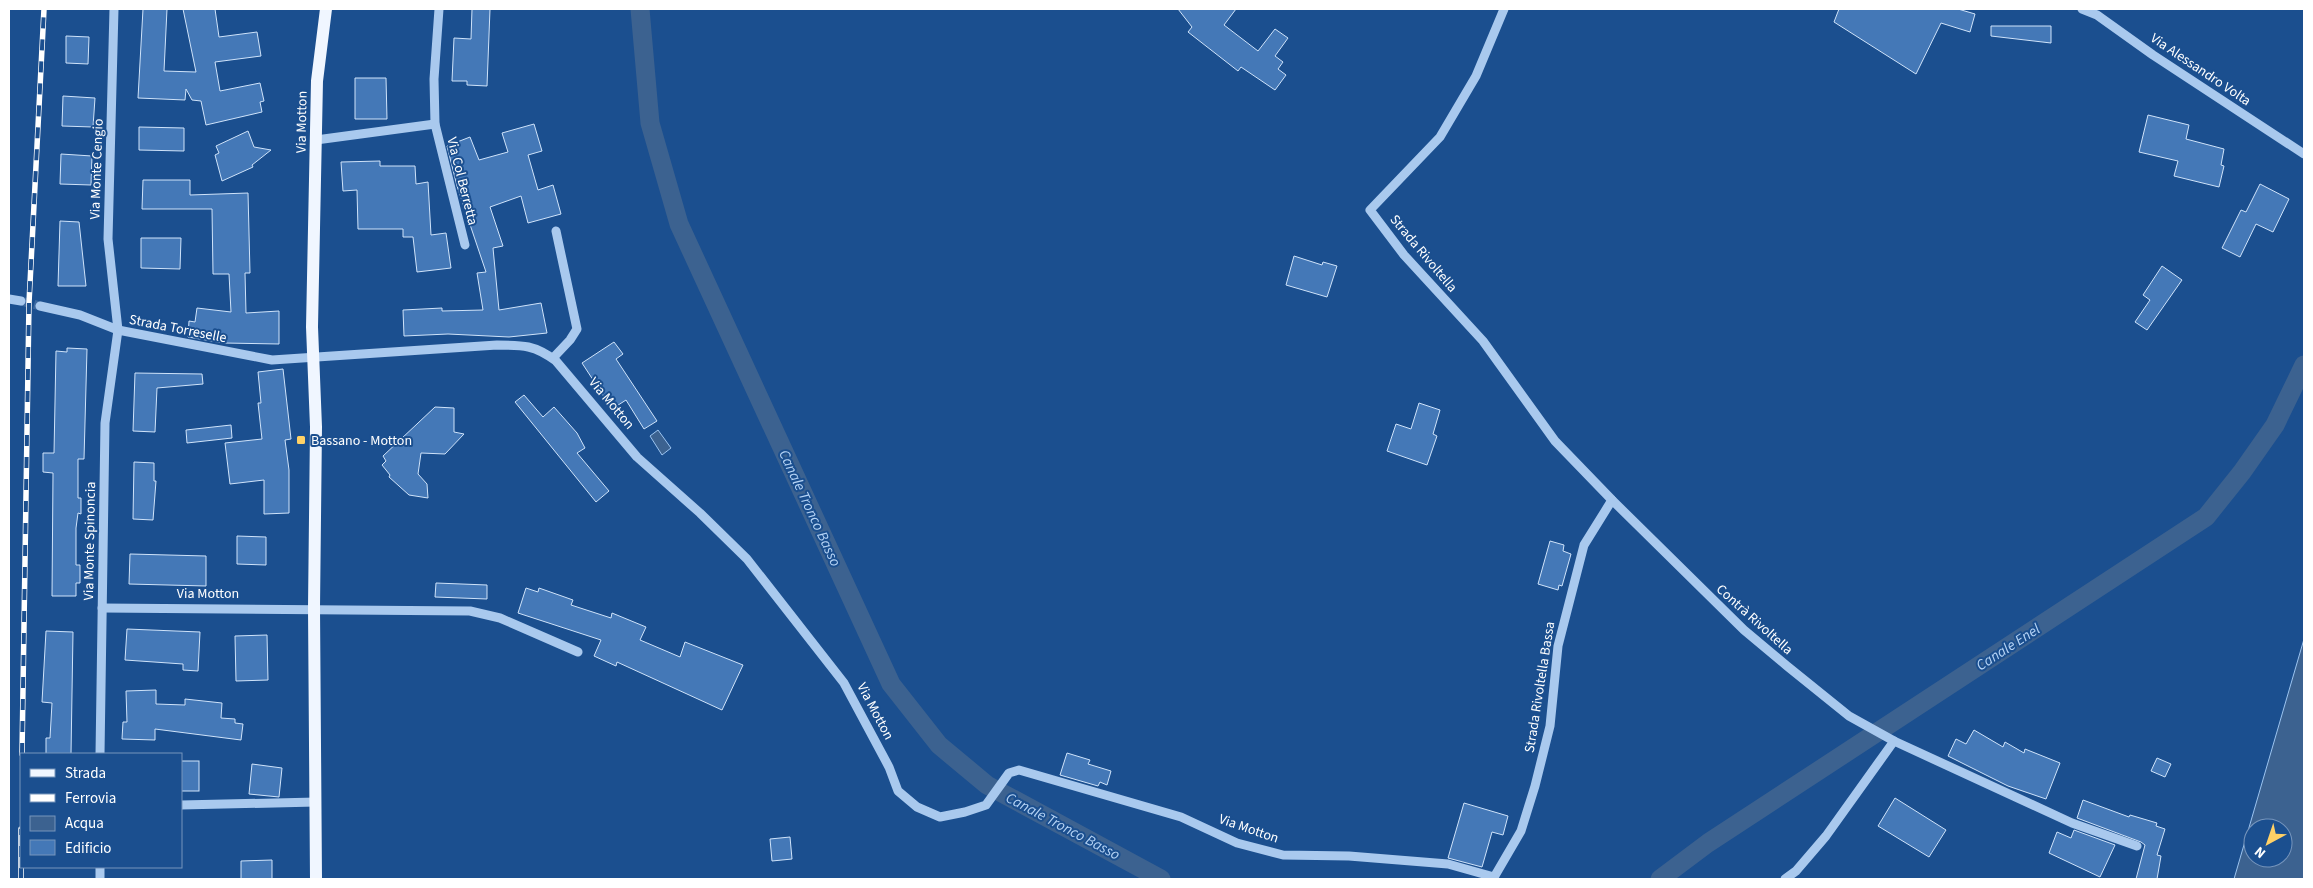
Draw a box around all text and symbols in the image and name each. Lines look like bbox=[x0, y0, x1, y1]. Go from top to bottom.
street label: Via Alessandro Volta bbox=[2146, 29, 2255, 111]
street label: Via Motton bbox=[291, 91, 313, 153]
street label: Via Monte Cengio bbox=[85, 118, 109, 220]
street label: Via Col Berretta bbox=[441, 135, 483, 227]
street label: Strada Rivoltella bbox=[1385, 211, 1462, 297]
street label: Strada Torreselle bbox=[127, 310, 228, 348]
street label: Via Motton bbox=[584, 373, 639, 434]
place label: Bassano - Motton bbox=[311, 431, 412, 451]
marker: Bassano - Motton bbox=[295, 434, 307, 446]
water label: Canale Tronco Basso bbox=[773, 446, 846, 570]
street label: Via Monte Spinoncia bbox=[79, 482, 101, 601]
street label: Contrà Rivoltella bbox=[1712, 580, 1797, 660]
street label: Via Motton bbox=[177, 584, 239, 604]
water label: Canale Enel bbox=[1972, 619, 2045, 676]
street label: Strada Rivoltella Bassa bbox=[1520, 620, 1560, 754]
street label: Via Motton bbox=[852, 679, 899, 744]
legend bbox=[20, 753, 182, 868]
text: Strada bbox=[65, 763, 106, 784]
water label: Canale Tronco Basso bbox=[1002, 787, 1124, 866]
text: Ferrovia bbox=[65, 788, 116, 809]
street label: Via Motton bbox=[1216, 809, 1281, 849]
text: Acqua bbox=[65, 813, 104, 834]
north arrow bbox=[2243, 818, 2293, 868]
text: Edificio bbox=[65, 838, 112, 859]
text: N bbox=[2250, 842, 2270, 863]

